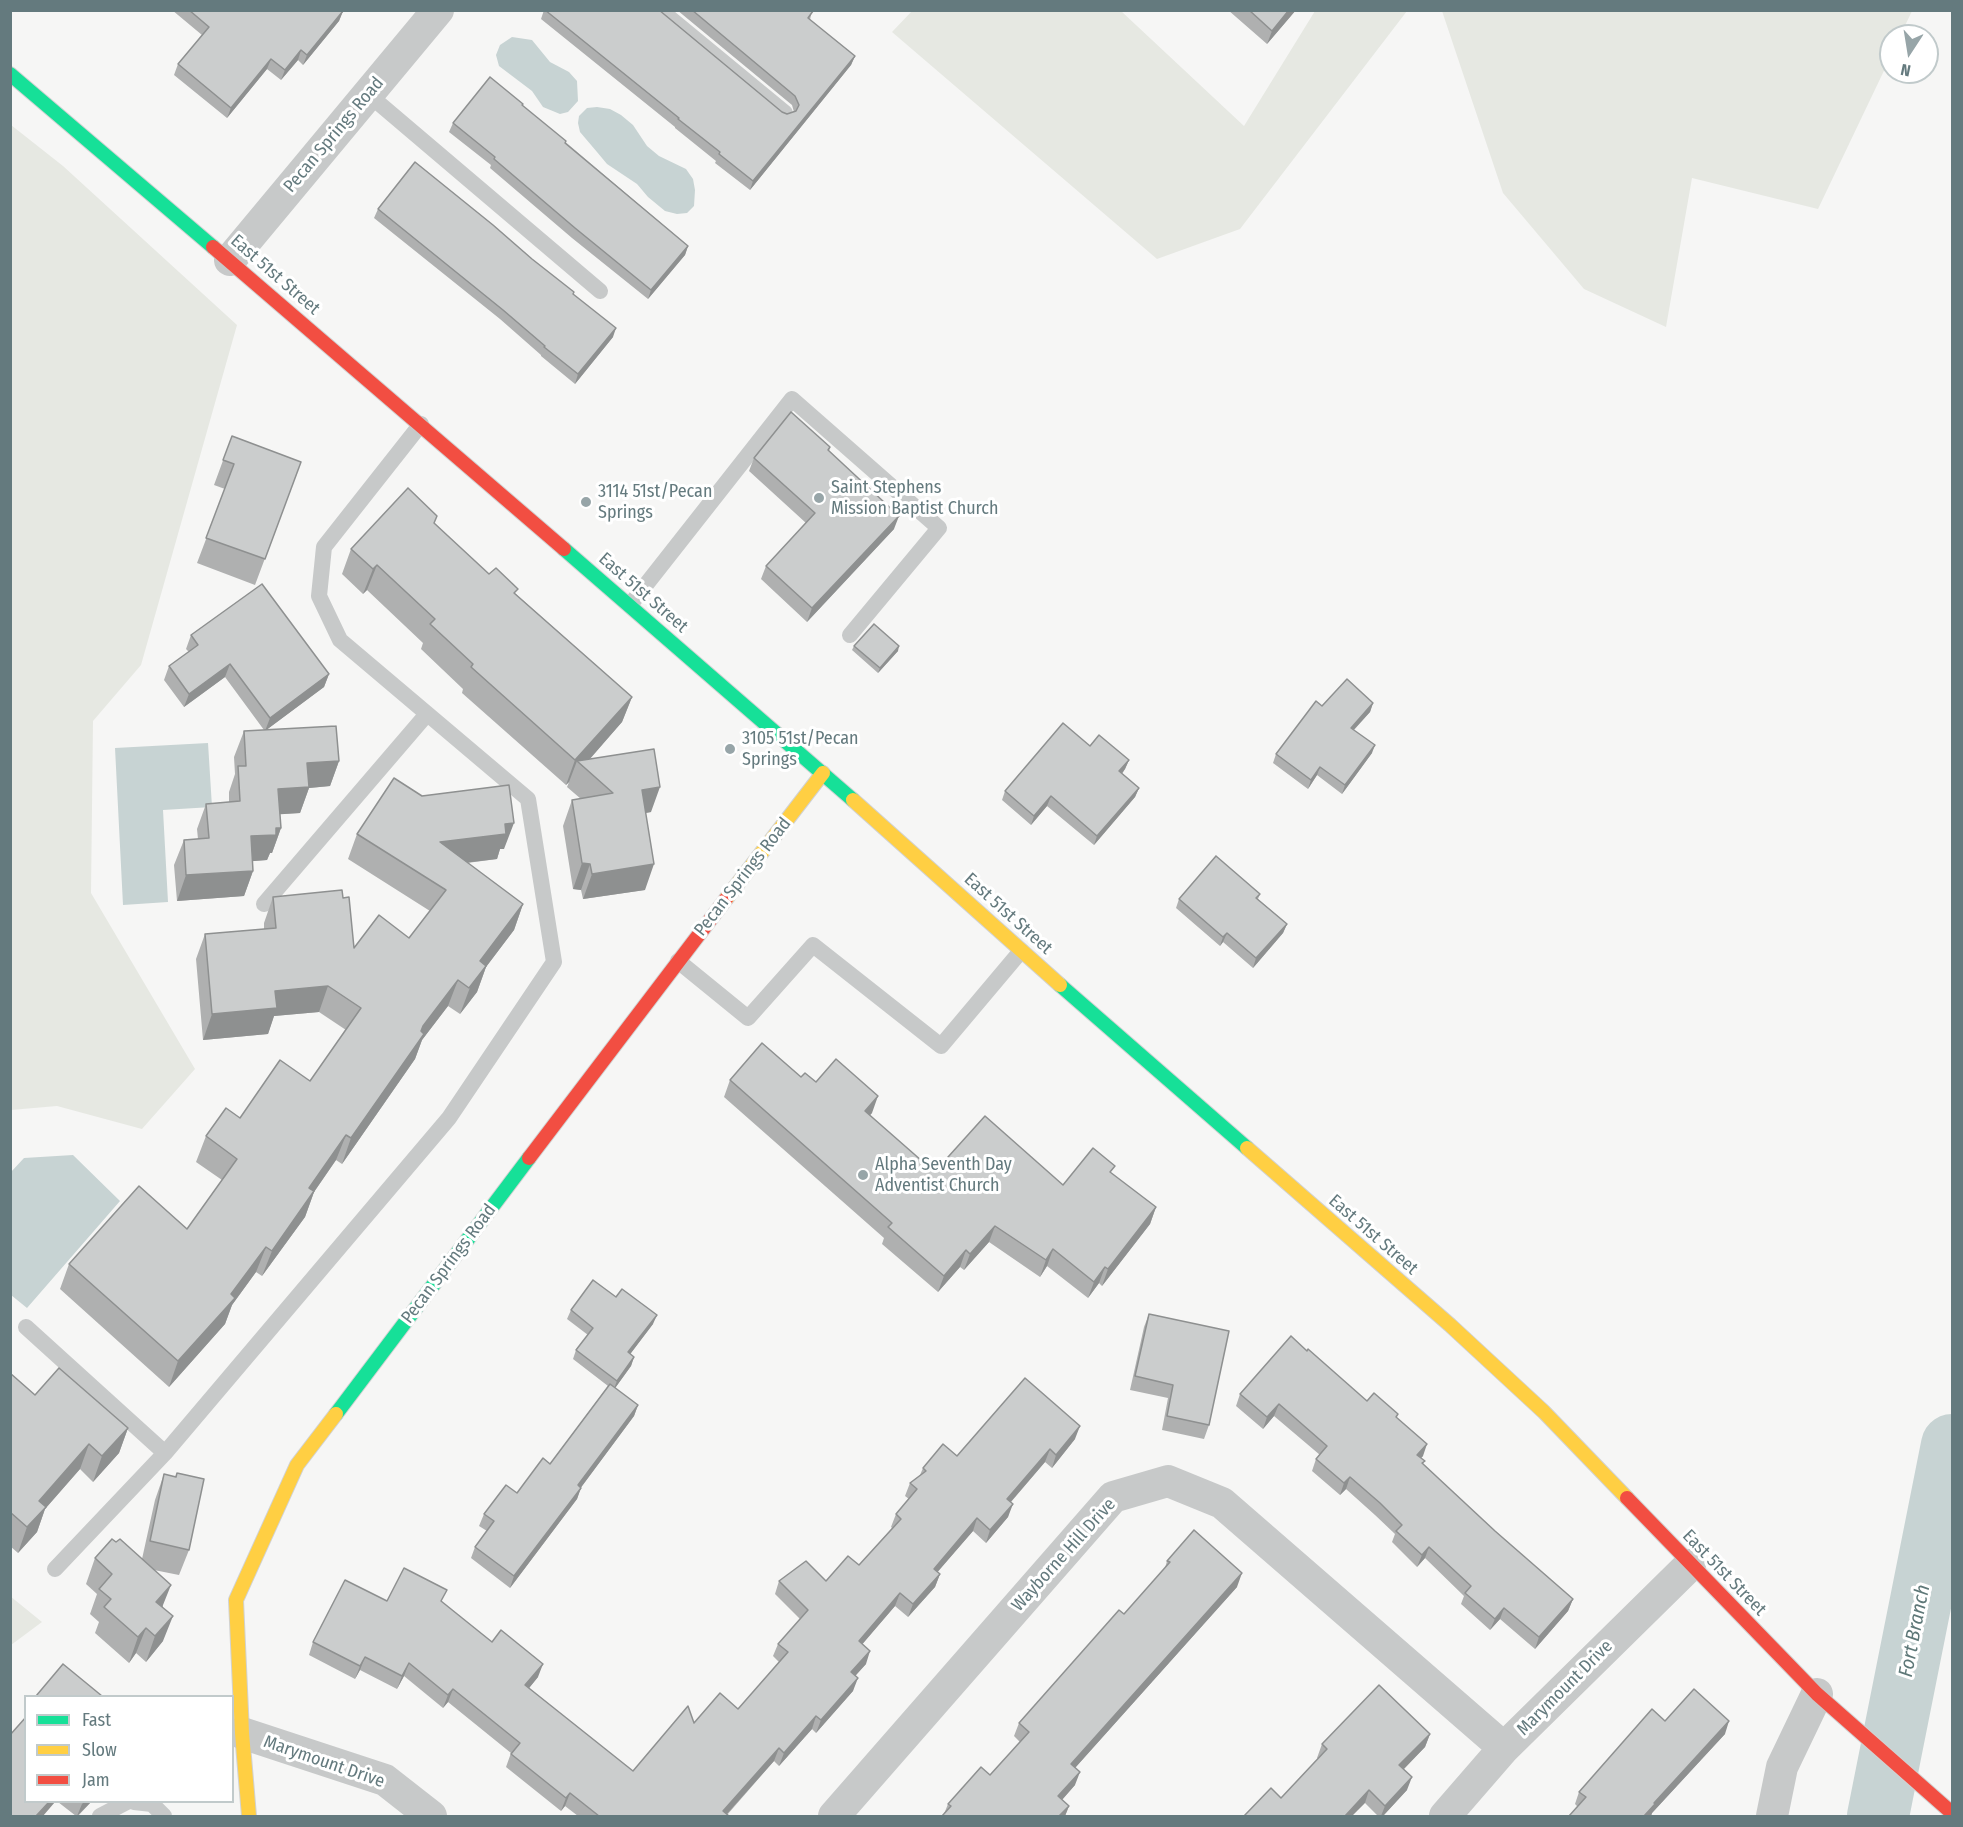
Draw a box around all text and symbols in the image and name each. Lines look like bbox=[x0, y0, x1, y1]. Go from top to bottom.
north arrow bbox=[1879, 24, 1939, 84]
text: N bbox=[1899, 60, 1912, 80]
street label: Pecan Springs Road bbox=[279, 73, 389, 197]
street label: East 51st Street bbox=[226, 230, 324, 320]
place label: Saint Stephens Mission Baptist Church bbox=[831, 477, 999, 520]
place label: 3114 51st/Pecan Springs bbox=[598, 481, 712, 524]
marker: Saint Stephens Mission Baptist Church bbox=[812, 491, 826, 505]
marker: 3114 51st/Pecan Springs bbox=[579, 495, 593, 509]
street label: East 51st Street bbox=[594, 548, 692, 638]
place label: 3105 51st/Pecan Springs bbox=[742, 728, 859, 771]
marker: 3105 51st/Pecan Springs bbox=[723, 742, 737, 756]
street label: Pecan Springs Road bbox=[690, 814, 796, 940]
street label: East 51st Street bbox=[959, 869, 1057, 959]
place label: Alpha Seventh Day Adventist Church bbox=[875, 1154, 1012, 1196]
marker: Alpha Seventh Day Adventist Church bbox=[856, 1168, 870, 1182]
street label: East 51st Street bbox=[1324, 1190, 1422, 1280]
street label: Pecan Springs Road bbox=[397, 1200, 501, 1328]
street label: Wayborne Hill Drive bbox=[1008, 1494, 1120, 1616]
street label: East 51st Street bbox=[1678, 1526, 1770, 1620]
water label: Fort Branch bbox=[1894, 1583, 1936, 1679]
street label: Marymount Drive bbox=[1513, 1636, 1617, 1740]
legend bbox=[24, 1695, 234, 1803]
text: Fast bbox=[82, 1709, 111, 1731]
street label: Marymount Drive bbox=[261, 1731, 387, 1793]
text: Slow bbox=[82, 1739, 117, 1761]
text: Jam bbox=[82, 1769, 110, 1791]

